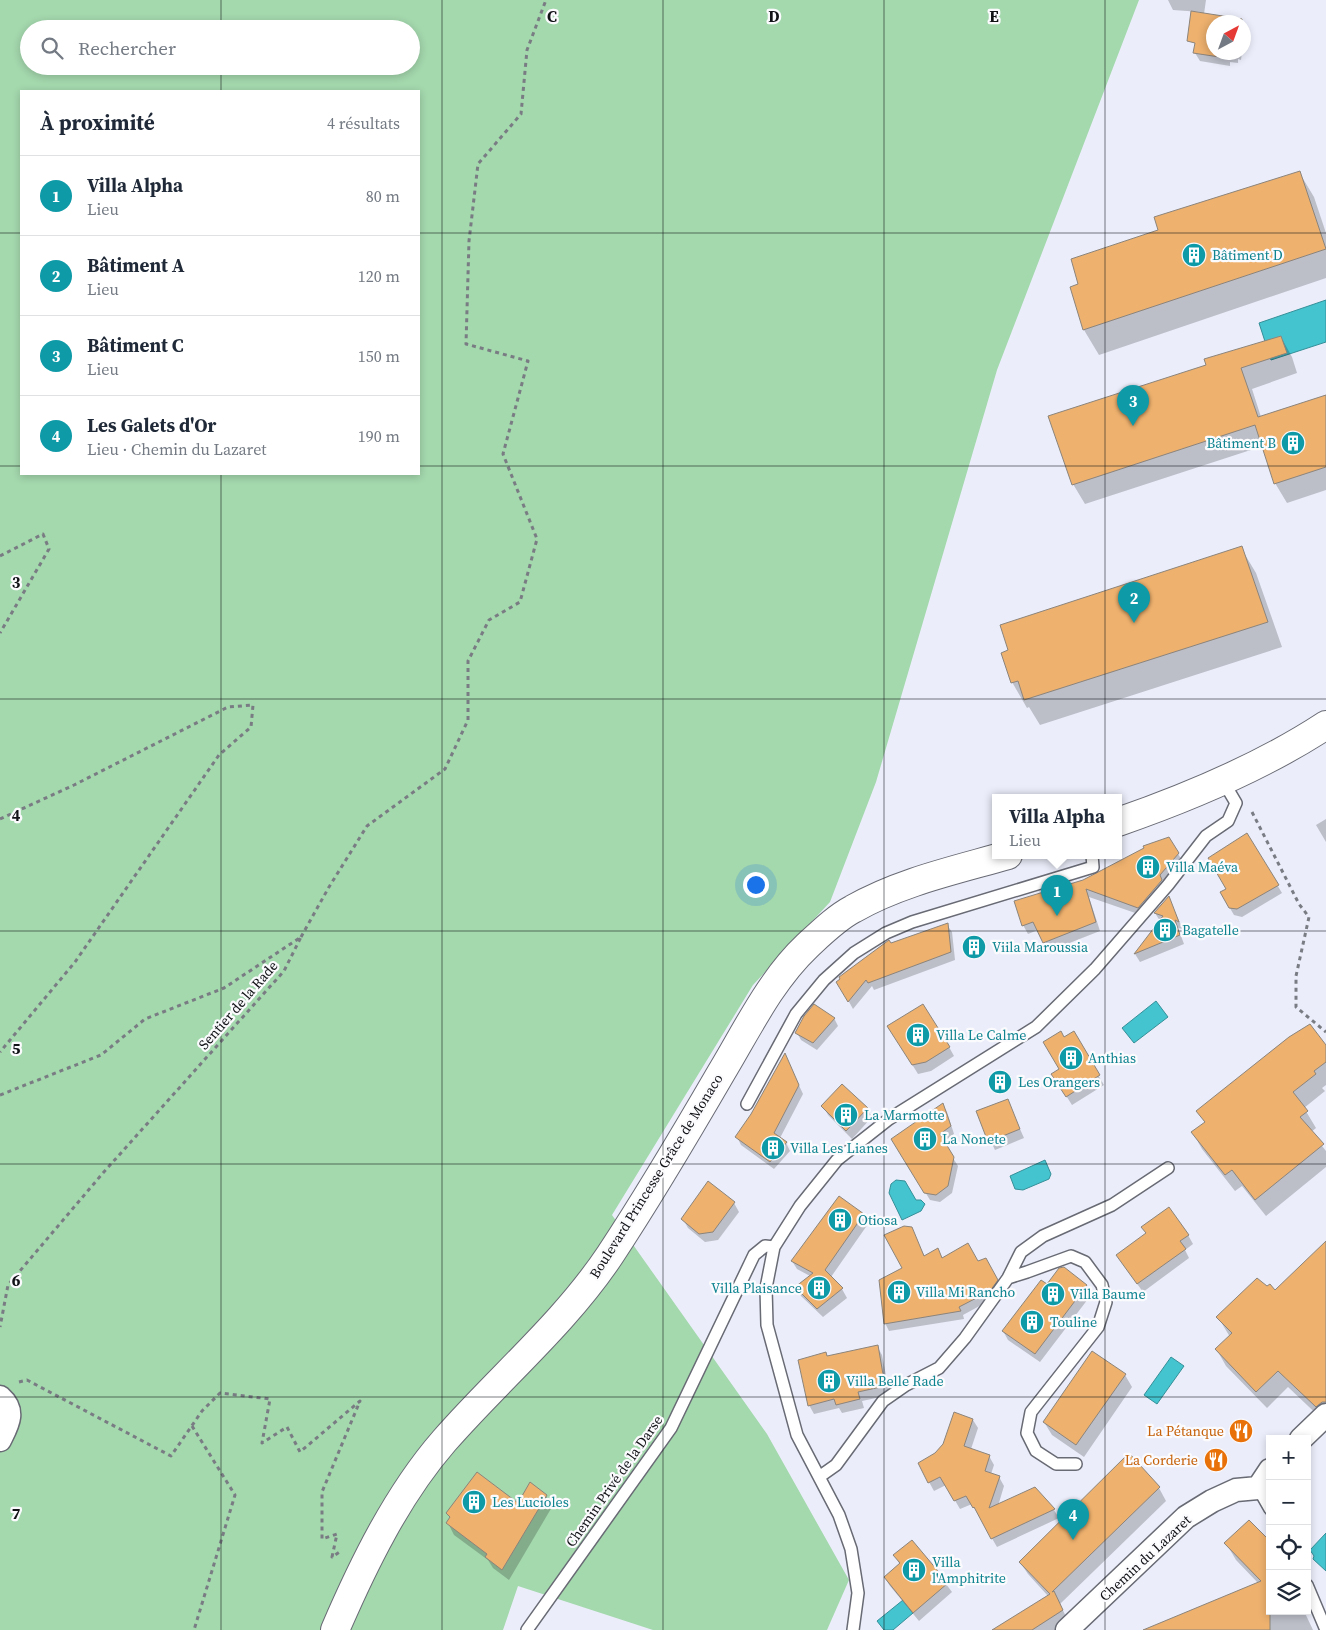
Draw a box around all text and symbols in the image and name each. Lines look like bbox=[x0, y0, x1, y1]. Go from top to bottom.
text: C bbox=[547, 5, 557, 27]
text: D bbox=[768, 5, 780, 27]
text: E bbox=[989, 5, 999, 27]
north arrow bbox=[1206, 15, 1251, 60]
search box bbox=[20, 20, 420, 75]
icon: search bbox=[38, 34, 66, 62]
text: Rechercher bbox=[78, 35, 176, 61]
text: À proximité bbox=[40, 108, 155, 137]
text: 4 résultats bbox=[327, 112, 400, 134]
text: Villa Alpha bbox=[87, 172, 183, 198]
text: 1 bbox=[52, 185, 60, 207]
text: 80 m bbox=[366, 185, 400, 207]
text: Lieu bbox=[87, 198, 119, 220]
building icon: Bâtiment D bbox=[1181, 242, 1207, 268]
place label: Bâtiment D bbox=[1212, 245, 1283, 265]
text: Bâtiment A bbox=[87, 252, 185, 278]
text: 2 bbox=[52, 265, 60, 287]
text: 120 m bbox=[358, 265, 400, 287]
text: Lieu bbox=[87, 278, 119, 300]
text: Bâtiment C bbox=[87, 332, 184, 358]
text: 3 bbox=[52, 345, 60, 367]
text: 150 m bbox=[358, 345, 400, 367]
text: Lieu bbox=[87, 358, 119, 380]
pin: 3 bbox=[1117, 385, 1149, 426]
text: Les Galets d'Or bbox=[87, 412, 216, 438]
text: 4 bbox=[52, 425, 60, 447]
text: 190 m bbox=[358, 425, 400, 447]
building icon: Bâtiment B bbox=[1280, 430, 1306, 456]
place label: Bâtiment B bbox=[1207, 433, 1276, 453]
text: Lieu · Chemin du Lazaret bbox=[87, 438, 267, 460]
text: 3 bbox=[12, 571, 21, 593]
pin: 2 bbox=[1118, 582, 1150, 623]
popup bbox=[992, 794, 1122, 859]
text: Villa Alpha bbox=[1009, 803, 1105, 829]
text: 4 bbox=[12, 804, 21, 826]
text: Lieu bbox=[1009, 829, 1041, 851]
building icon: Villa Maéva bbox=[1135, 854, 1161, 880]
place label: Villa Maéva bbox=[1166, 857, 1239, 877]
your location bbox=[743, 872, 769, 898]
pin: 1 bbox=[1041, 875, 1073, 916]
building icon: Bagatelle bbox=[1152, 917, 1178, 943]
place label: Bagatelle bbox=[1182, 920, 1239, 940]
building icon: Viila Maroussia bbox=[961, 934, 987, 960]
place label: Viila Maroussia bbox=[992, 937, 1089, 957]
street label: Sentier de la Rade bbox=[194, 956, 282, 1054]
building icon: Villa Le Calme bbox=[905, 1022, 931, 1048]
place label: Villa Le Calme bbox=[936, 1025, 1026, 1045]
text: 5 bbox=[12, 1037, 21, 1059]
building icon: Anthias bbox=[1058, 1045, 1084, 1071]
place label: Anthias bbox=[1088, 1048, 1136, 1068]
building icon: Les Orangers bbox=[987, 1069, 1013, 1095]
street label: Boulevard Princesse Grâce de Monaco bbox=[584, 1070, 728, 1282]
place label: Les Orangers bbox=[1018, 1072, 1100, 1092]
building icon: La Marmotte bbox=[833, 1102, 859, 1128]
place label: La Marmotte bbox=[864, 1105, 945, 1125]
building icon: La Nonete bbox=[912, 1126, 938, 1152]
place label: La Nonete bbox=[942, 1129, 1006, 1149]
building icon: Villa Les Lianes bbox=[760, 1135, 786, 1161]
place label: Villa Les Lianes bbox=[790, 1138, 888, 1158]
building icon: Otiosa bbox=[827, 1207, 853, 1233]
place label: Otiosa bbox=[858, 1210, 898, 1230]
text: 6 bbox=[12, 1269, 21, 1291]
building icon: Villa Plaisance bbox=[806, 1275, 832, 1301]
place label: Villa Plaisance bbox=[711, 1278, 802, 1298]
building icon: Villa Mi Rancho bbox=[886, 1279, 912, 1305]
building icon: Villa Baume bbox=[1040, 1281, 1066, 1307]
place label: Villa Mi Rancho bbox=[916, 1282, 1016, 1302]
place label: Villa Baume bbox=[1070, 1284, 1146, 1304]
building icon: Touline bbox=[1019, 1309, 1045, 1335]
place label: Touline bbox=[1050, 1312, 1097, 1332]
building icon: Villa Belle Rade bbox=[816, 1368, 842, 1394]
place label: Villa Belle Rade bbox=[846, 1371, 944, 1391]
street label: Chemin Privé de la Darse bbox=[561, 1411, 667, 1551]
restaurant icon: La Pétanque bbox=[1228, 1418, 1254, 1444]
place label: La Pétanque bbox=[1147, 1421, 1224, 1441]
map controls bbox=[1266, 1435, 1311, 1615]
button: + bbox=[1266, 1435, 1311, 1480]
restaurant icon: La Corderie bbox=[1203, 1447, 1229, 1473]
place label: La Corderie bbox=[1125, 1450, 1198, 1470]
button: − bbox=[1266, 1480, 1311, 1525]
building icon: Les Lucioles bbox=[461, 1489, 487, 1515]
place label: Les Lucioles bbox=[492, 1492, 569, 1512]
pin: 4 bbox=[1057, 1499, 1089, 1540]
text: 7 bbox=[12, 1502, 21, 1524]
street label: Chemin du Lazaret bbox=[1095, 1510, 1195, 1606]
button: locate bbox=[1266, 1525, 1311, 1570]
place label: Villa l'Amphitrite bbox=[932, 1552, 1006, 1588]
building icon: Villa l'Amphitrite bbox=[901, 1557, 927, 1583]
button: layers bbox=[1266, 1570, 1311, 1615]

